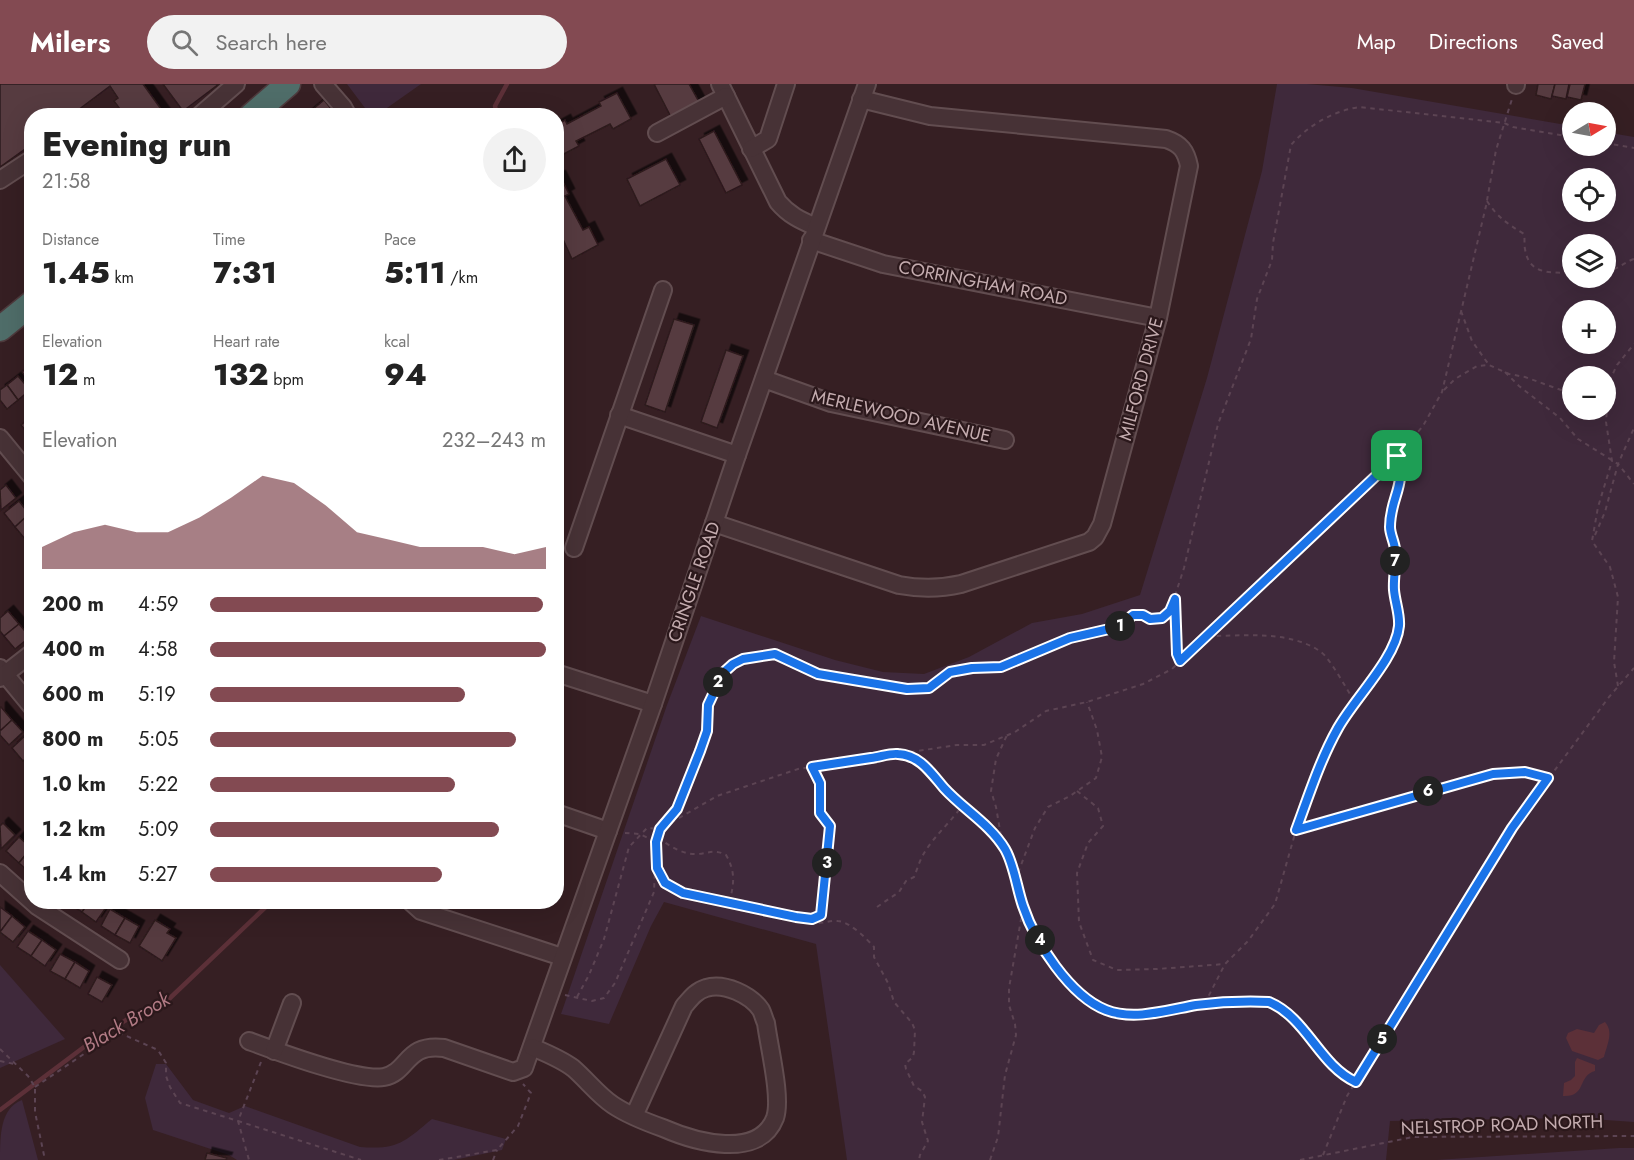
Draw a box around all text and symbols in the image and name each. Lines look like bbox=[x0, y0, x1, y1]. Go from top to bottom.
search box bbox=[147, 15, 567, 69]
text: Milers bbox=[30, 22, 111, 63]
icon: search bbox=[168, 26, 201, 59]
text: Search here bbox=[216, 26, 327, 58]
text: Map bbox=[1357, 27, 1396, 57]
text: Directions bbox=[1429, 27, 1518, 57]
text: Saved bbox=[1551, 27, 1604, 57]
north arrow bbox=[1562, 102, 1616, 156]
map controls bbox=[1562, 102, 1616, 420]
text: Evening run bbox=[42, 121, 232, 168]
button: share bbox=[483, 128, 546, 191]
text: 21:58 bbox=[42, 167, 91, 196]
button: locate bbox=[1562, 168, 1616, 222]
text: Distance bbox=[42, 228, 99, 251]
text: Time bbox=[213, 228, 245, 251]
text: Pace bbox=[384, 228, 416, 251]
button: layers bbox=[1562, 234, 1616, 288]
text: 1.45 bbox=[42, 251, 110, 294]
text: 7:31 bbox=[213, 251, 277, 294]
text: 5:11 bbox=[384, 251, 446, 294]
street label: CORRINGHAM ROAD bbox=[896, 254, 1070, 312]
text: km bbox=[110, 266, 134, 289]
text: /km bbox=[446, 266, 478, 289]
button: + bbox=[1562, 300, 1616, 354]
street label: MILFORD DRIVE bbox=[1112, 315, 1170, 443]
text: Elevation bbox=[42, 330, 102, 353]
text: Heart rate bbox=[213, 330, 280, 353]
text: kcal bbox=[384, 330, 410, 353]
text: 12 bbox=[42, 353, 78, 396]
text: 132 bbox=[213, 353, 269, 396]
text: 94 bbox=[384, 353, 427, 396]
button: − bbox=[1562, 366, 1616, 420]
text: m bbox=[78, 368, 96, 391]
text: bpm bbox=[269, 368, 304, 391]
street label: MERLEWOOD AVENUE bbox=[809, 383, 993, 449]
text: Elevation bbox=[42, 426, 117, 455]
text: 232–243 m bbox=[442, 426, 546, 455]
pin bbox=[1371, 430, 1422, 481]
icon: arrive bbox=[1380, 439, 1413, 472]
street label: CRINGLE ROAD bbox=[661, 518, 727, 646]
pin: 7 bbox=[1380, 546, 1410, 576]
text: 7 bbox=[1390, 549, 1400, 572]
text: 200 m bbox=[42, 590, 104, 619]
text: 4:59 bbox=[138, 590, 178, 619]
pin: 1 bbox=[1105, 611, 1135, 641]
text: 1 bbox=[1116, 614, 1124, 637]
text: 400 m bbox=[42, 635, 105, 664]
text: 4:58 bbox=[138, 635, 178, 664]
pin: 2 bbox=[703, 667, 733, 697]
text: 2 bbox=[713, 670, 723, 693]
text: 600 m bbox=[42, 680, 104, 709]
text: 5:19 bbox=[138, 680, 176, 709]
text: 800 m bbox=[42, 725, 103, 754]
text: 5:05 bbox=[138, 725, 179, 754]
text: 1.0 km bbox=[42, 770, 106, 799]
text: 5:22 bbox=[138, 770, 178, 799]
pin: 6 bbox=[1413, 776, 1443, 806]
text: 6 bbox=[1423, 779, 1433, 802]
text: 1.2 km bbox=[42, 815, 106, 844]
text: 5:09 bbox=[138, 815, 179, 844]
pin: 3 bbox=[812, 848, 842, 878]
text: 3 bbox=[822, 851, 832, 874]
text: 1.4 km bbox=[42, 860, 107, 889]
text: 5:27 bbox=[138, 860, 177, 889]
pin: 4 bbox=[1025, 925, 1055, 955]
text: 4 bbox=[1034, 928, 1046, 951]
water label: Black Brook bbox=[77, 984, 177, 1060]
pin: 5 bbox=[1367, 1024, 1397, 1054]
text: 5 bbox=[1377, 1027, 1387, 1050]
street label: NELSTROP ROAD NORTH bbox=[1400, 1108, 1604, 1142]

